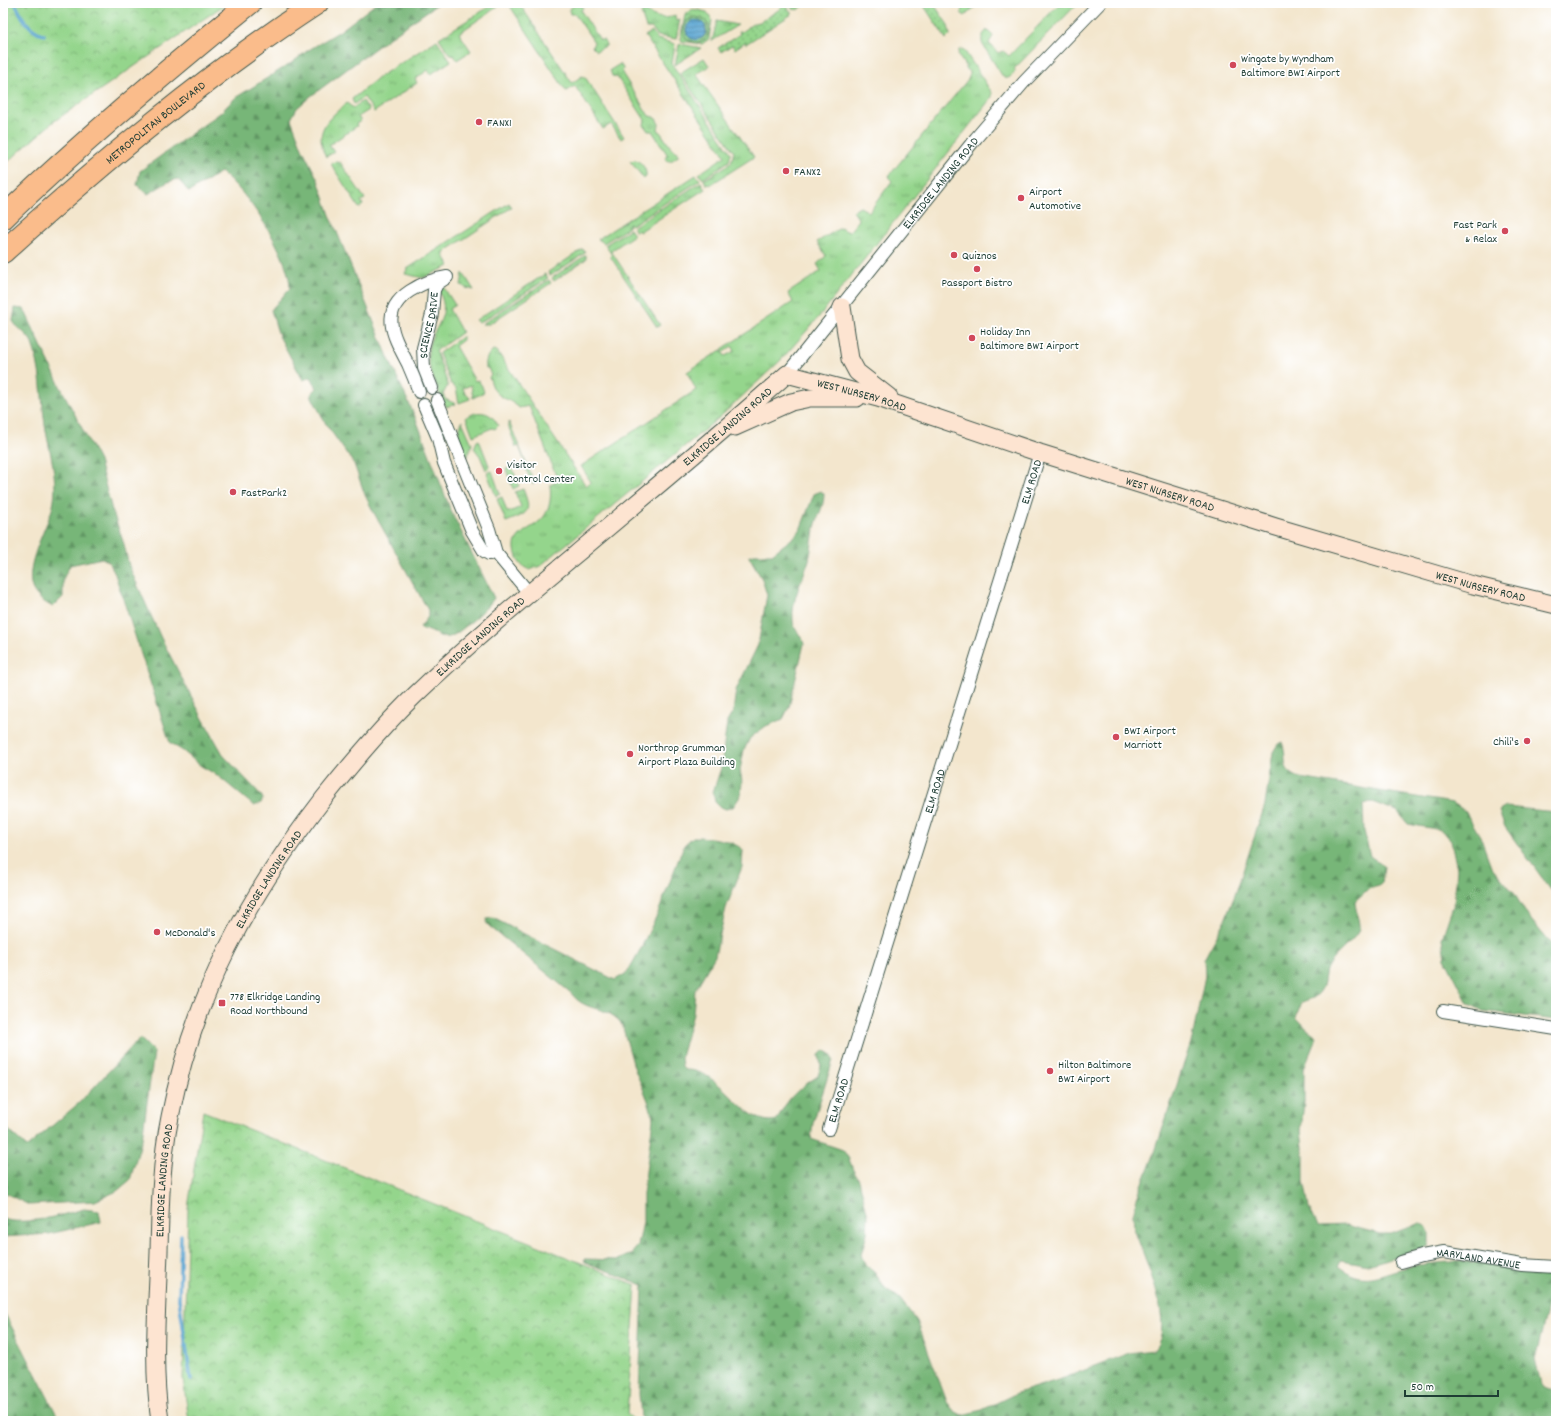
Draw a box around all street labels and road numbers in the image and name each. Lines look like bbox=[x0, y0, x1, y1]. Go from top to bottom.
street label: METROPOLITAN BOULEVARD bbox=[102, 78, 210, 169]
street label: ELKRIDGE LANDING ROAD bbox=[899, 134, 983, 233]
street label: SCIENCE DRIVE bbox=[416, 291, 444, 359]
street label: WEST NURSERY ROAD bbox=[815, 375, 908, 417]
street label: ELKRIDGE LANDING ROAD bbox=[680, 384, 777, 471]
street label: ELM ROAD bbox=[1018, 458, 1047, 507]
street label: WEST NURSERY ROAD bbox=[1123, 473, 1216, 517]
street label: WEST NURSERY ROAD bbox=[1433, 567, 1527, 607]
street label: ELKRIDGE LANDING ROAD bbox=[433, 593, 529, 681]
street label: ELM ROAD bbox=[921, 767, 951, 816]
street label: ELKRIDGE LANDING ROAD bbox=[232, 827, 307, 932]
street label: ELM ROAD bbox=[824, 1076, 854, 1125]
street label: ELKRIDGE LANDING ROAD bbox=[152, 1123, 178, 1237]
street label: MARYLAND AVENUE bbox=[1435, 1245, 1522, 1275]

